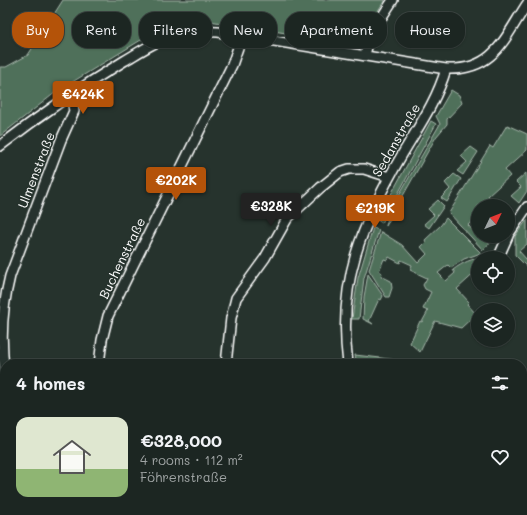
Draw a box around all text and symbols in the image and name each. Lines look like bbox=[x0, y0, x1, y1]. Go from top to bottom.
chip: Buy bbox=[12, 12, 64, 48]
chip: Rent bbox=[72, 12, 131, 48]
chip: Filters bbox=[139, 12, 212, 48]
chip: New bbox=[220, 12, 277, 48]
chip: Apartment bbox=[285, 12, 387, 48]
chip: House bbox=[395, 12, 465, 48]
pin: €424K bbox=[55, 81, 111, 115]
text: €424K bbox=[62, 85, 104, 102]
street label: Sedanstraße bbox=[368, 100, 423, 179]
street label: Ulmenstraße bbox=[13, 129, 58, 210]
pin: €202K bbox=[148, 167, 204, 201]
text: €202K bbox=[155, 171, 197, 188]
pin: €328K bbox=[243, 193, 299, 227]
pin: €219K bbox=[347, 195, 403, 229]
text: €328K bbox=[250, 197, 292, 214]
text: €219K bbox=[355, 199, 395, 216]
north arrow bbox=[471, 199, 515, 243]
map controls bbox=[471, 199, 515, 347]
street label: Buchenstraße bbox=[95, 214, 149, 301]
button: locate bbox=[471, 251, 515, 295]
button: layers bbox=[471, 303, 515, 347]
text: 4 homes bbox=[16, 372, 85, 394]
icon: filters bbox=[489, 372, 511, 394]
text: €328,000 bbox=[140, 429, 222, 451]
icon: home bbox=[48, 433, 96, 481]
icon: heart bbox=[489, 446, 511, 468]
text: 4 rooms · 112 m² bbox=[140, 451, 243, 468]
text: Föhrenstraße bbox=[140, 468, 227, 485]

